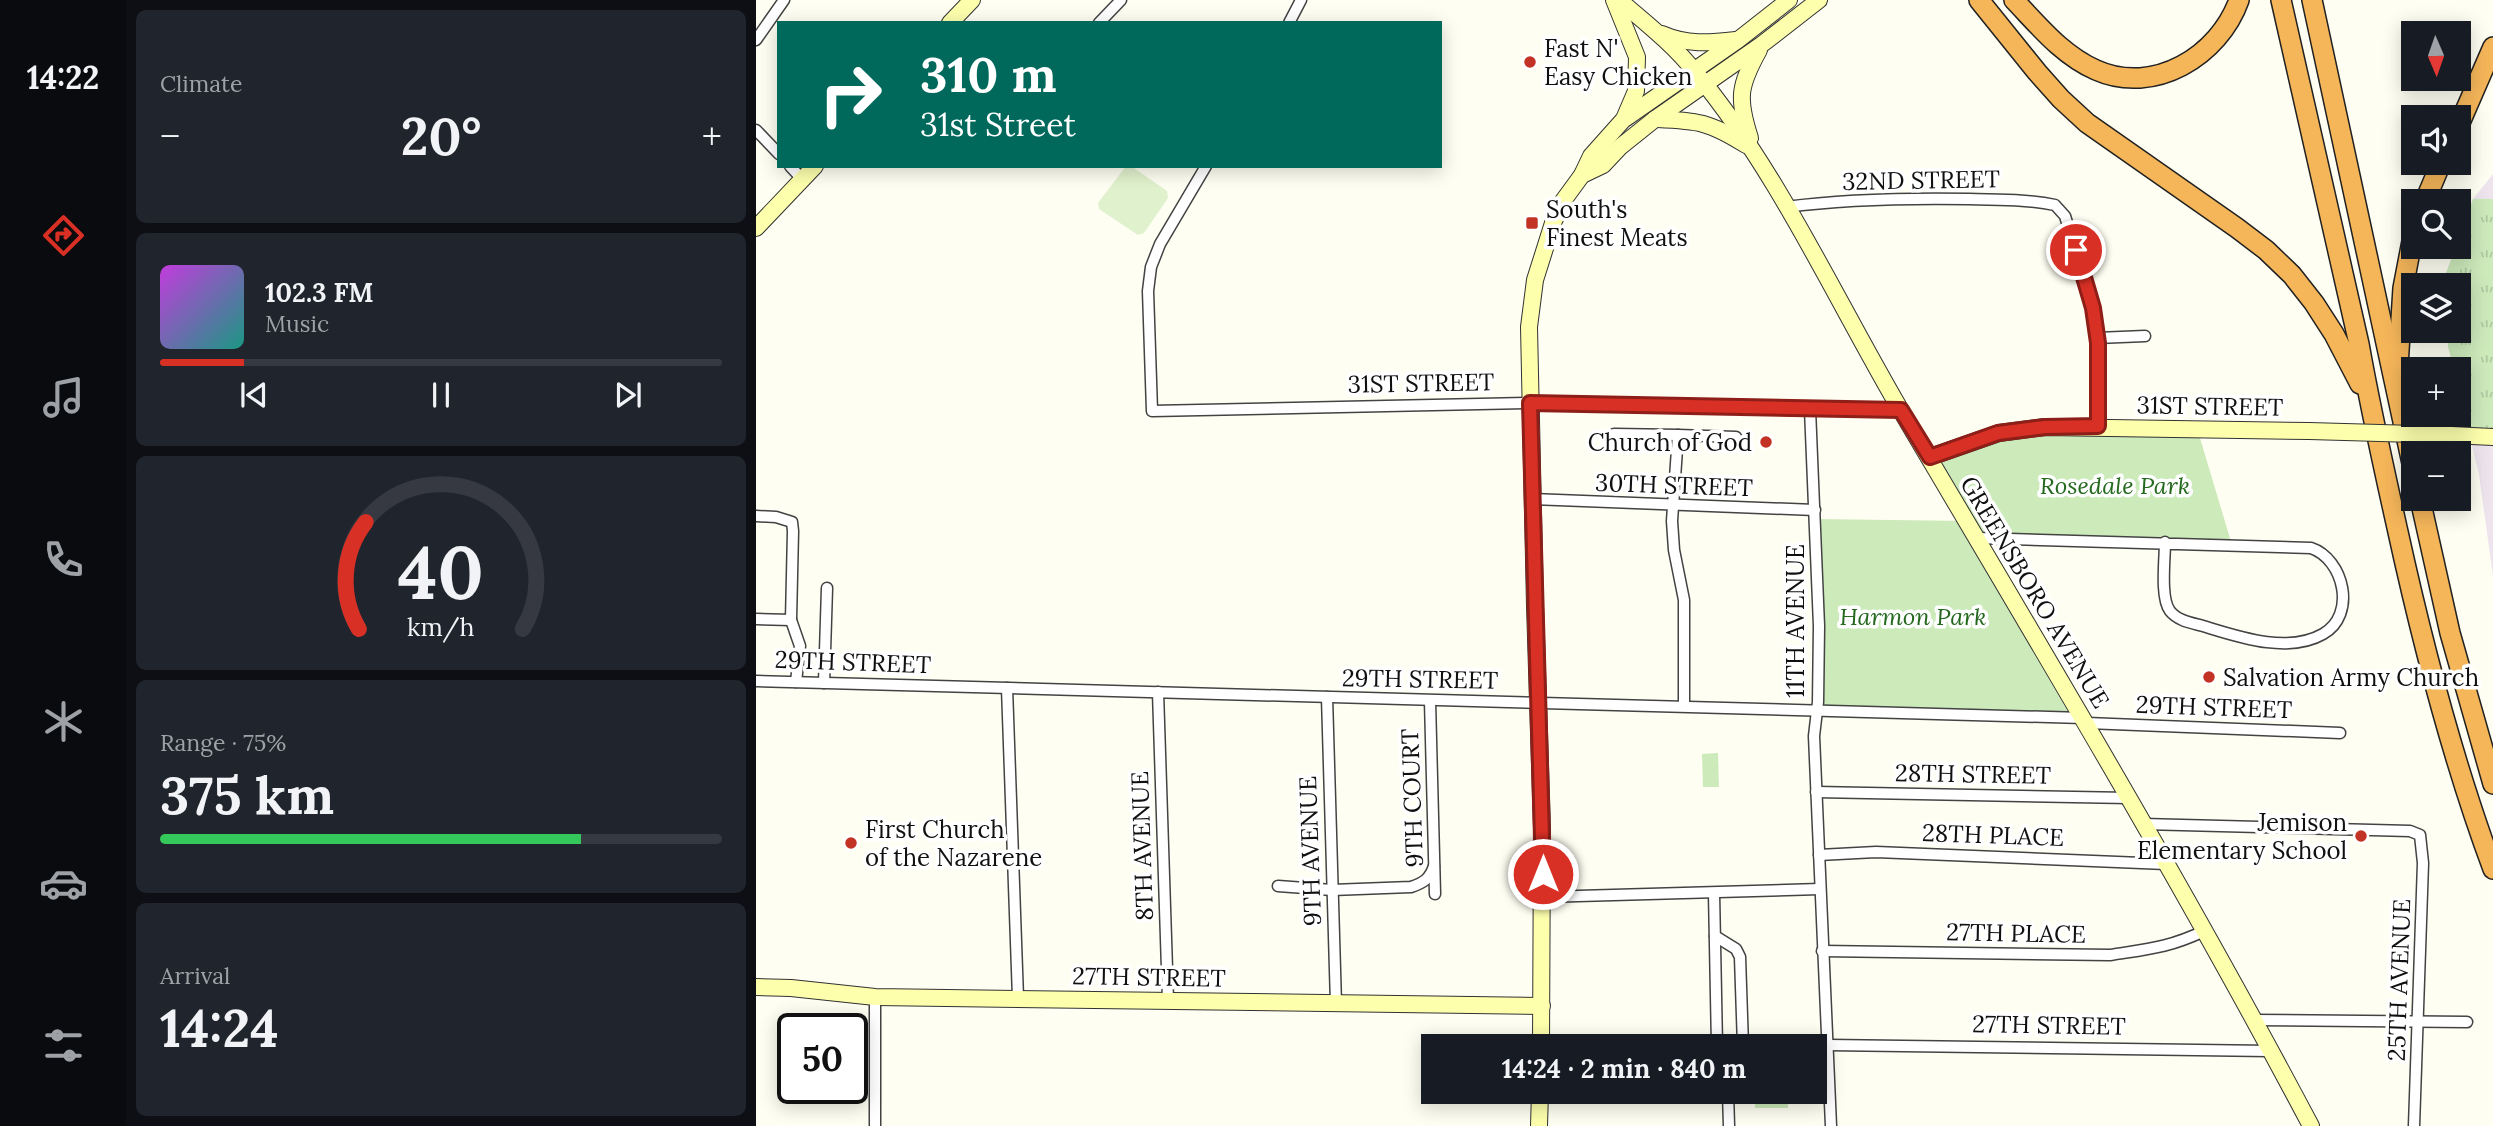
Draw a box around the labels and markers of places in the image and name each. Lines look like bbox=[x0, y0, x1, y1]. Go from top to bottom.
place label: Fast N' Easy Chicken bbox=[1544, 33, 1692, 92]
marker: Fast N' Easy Chicken bbox=[1522, 54, 1538, 70]
place label: South's Finest Meats bbox=[1546, 194, 1688, 253]
marker: South's Finest Meats bbox=[1524, 215, 1540, 231]
pin bbox=[2046, 220, 2106, 280]
place label: Church of God bbox=[1588, 427, 1752, 458]
marker: Church of God bbox=[1758, 434, 1774, 450]
place label: Salvation Army Church bbox=[2223, 662, 2479, 693]
marker: Salvation Army Church bbox=[2201, 669, 2217, 685]
place label: Jemison Elementary School bbox=[2137, 807, 2347, 866]
place label: First Church of the Nazarene bbox=[865, 814, 1042, 873]
marker: Jemison Elementary School bbox=[2353, 828, 2369, 844]
marker: First Church of the Nazarene bbox=[843, 835, 859, 851]

